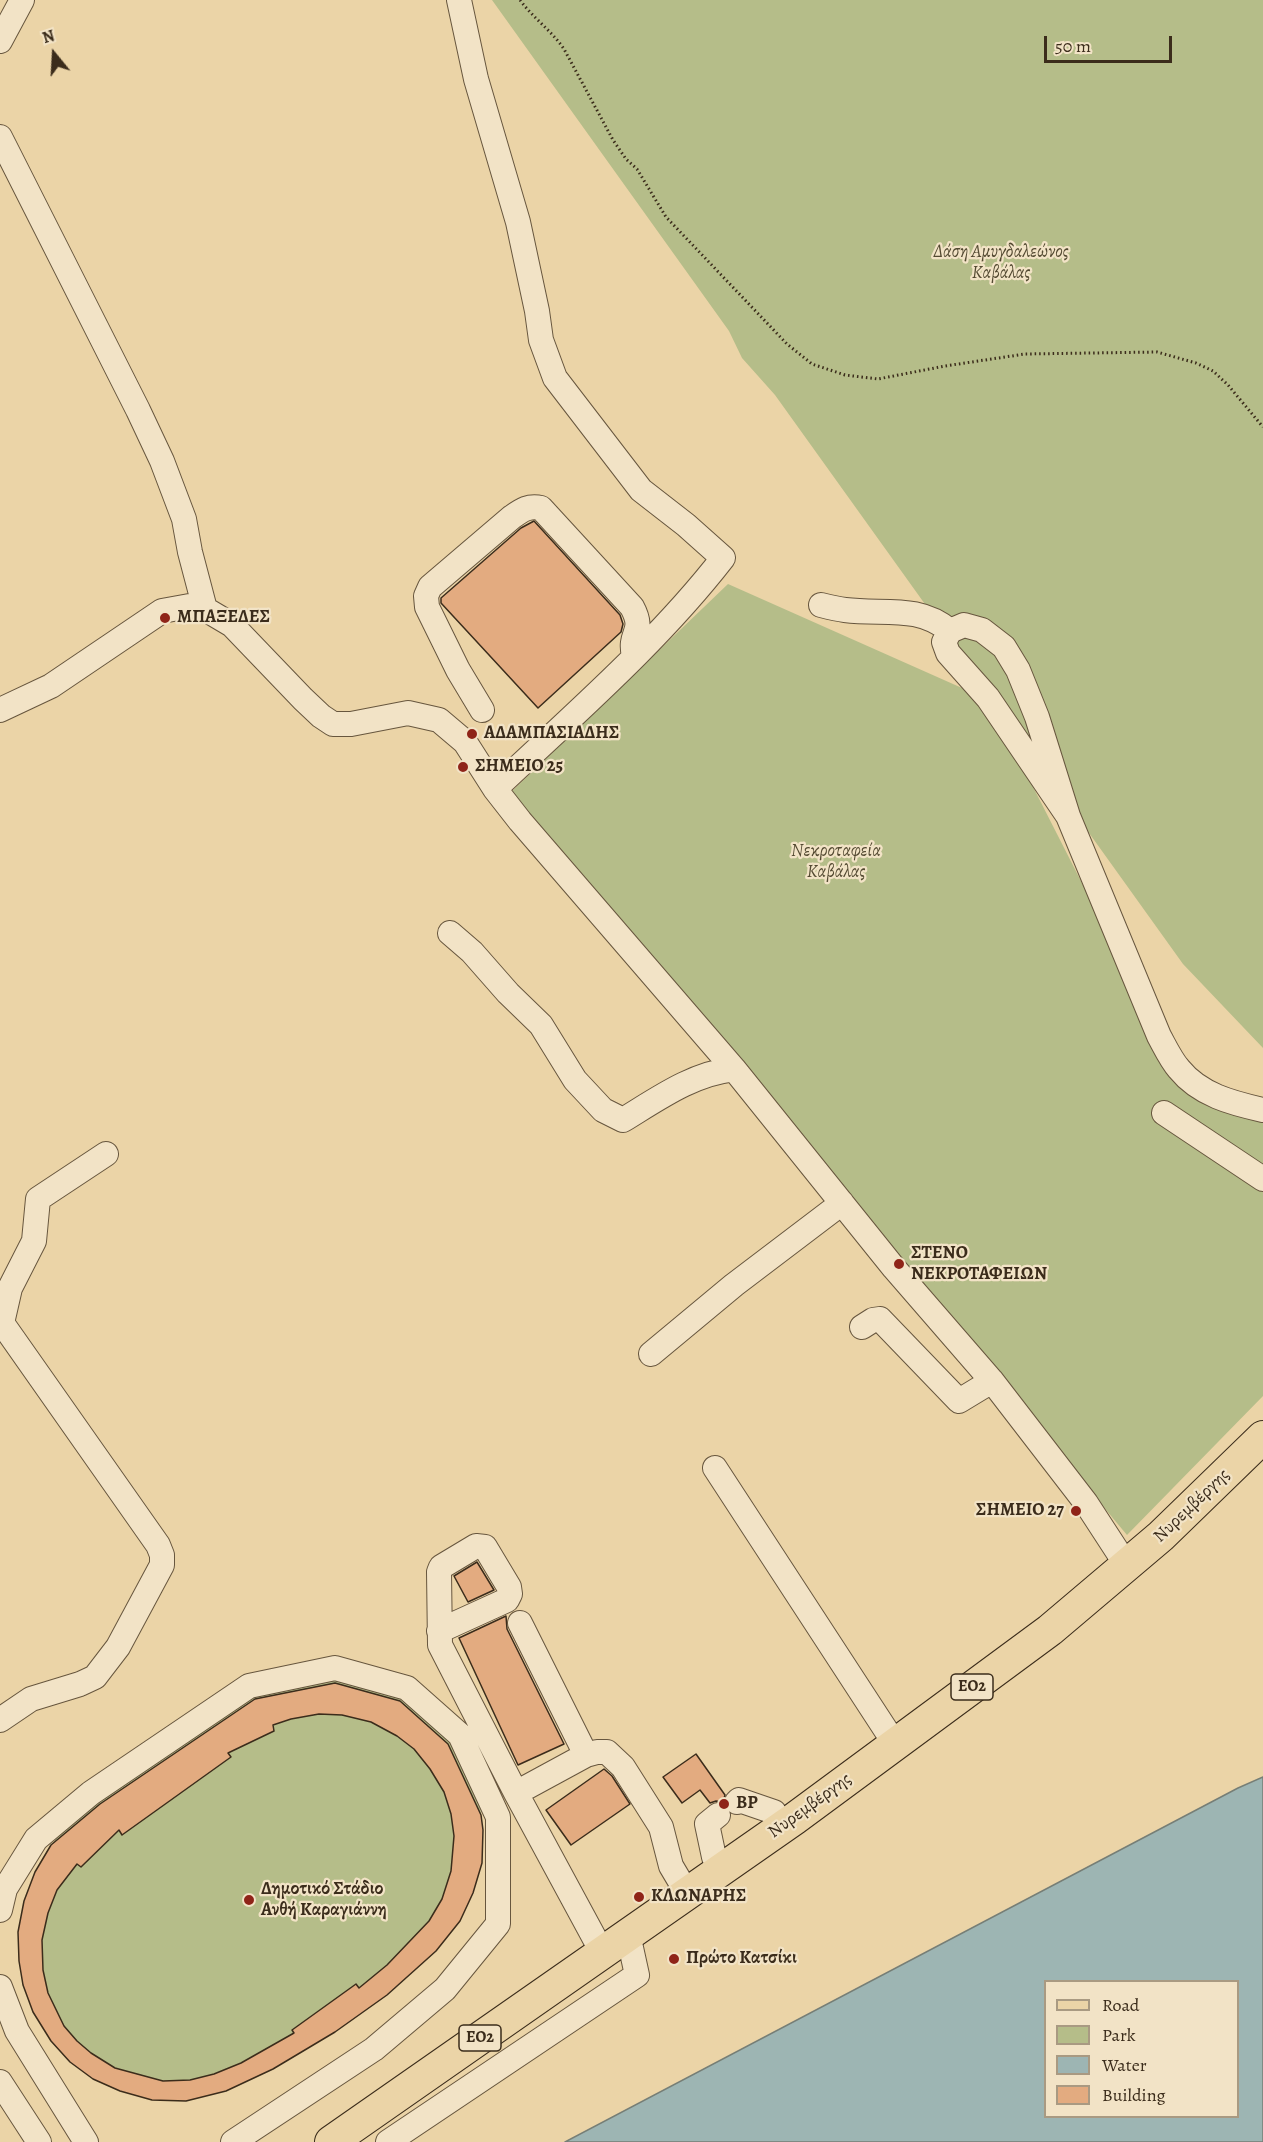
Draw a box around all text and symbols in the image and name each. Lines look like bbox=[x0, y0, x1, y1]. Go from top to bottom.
north arrow bbox=[24, 24, 84, 84]
scale bar bbox=[1047, 24, 1174, 62]
text: N bbox=[39, 25, 57, 49]
text: 50 m bbox=[1055, 34, 1091, 58]
park label: Δάση Αμυγδαλεώνος Καβάλας bbox=[933, 242, 1069, 284]
place label: ΜΠΑΞΕΔΕΣ bbox=[177, 607, 270, 629]
marker: ΜΠΑΞΕΔΕΣ bbox=[158, 611, 172, 625]
place label: ΑΔΑΜΠΑΣΙΑΔΗΣ bbox=[484, 723, 619, 745]
marker: ΑΔΑΜΠΑΣΙΑΔΗΣ bbox=[465, 727, 479, 741]
place label: ΣΗΜΕΙΟ 25 bbox=[475, 756, 563, 778]
marker: ΣΗΜΕΙΟ 25 bbox=[456, 760, 470, 774]
park label: Νεκροταφεία Καβάλας bbox=[791, 841, 881, 884]
place label: ΣΤΕΝΟ ΝΕΚΡΟΤΑΦΕΙΩΝ bbox=[911, 1243, 1047, 1286]
marker: ΣΤΕΝΟ ΝΕΚΡΟΤΑΦΕΙΩΝ bbox=[892, 1257, 906, 1271]
street label: Νυρεμβέργης bbox=[1150, 1464, 1234, 1548]
place label: ΣΗΜΕΙΟ 27 bbox=[976, 1500, 1064, 1522]
marker: ΣΗΜΕΙΟ 27 bbox=[1069, 1504, 1083, 1518]
road number: ΕΟ2 bbox=[951, 1674, 993, 1700]
street label: Νυρεμβέργης bbox=[764, 1769, 856, 1843]
place label: BP bbox=[736, 1793, 758, 1815]
marker: BP bbox=[717, 1797, 731, 1811]
place label: Δημοτικό Στάδιο Ανθή Καραγιάννη bbox=[261, 1879, 387, 1922]
place label: ΚΛΩΝΑΡΗΣ bbox=[651, 1886, 746, 1908]
marker: ΚΛΩΝΑΡΗΣ bbox=[632, 1890, 646, 1904]
marker: Δημοτικό Στάδιο Ανθή Καραγιάννη bbox=[242, 1893, 256, 1907]
place label: Πρώτο Κατσίκι bbox=[686, 1948, 797, 1970]
marker: Πρώτο Κατσίκι bbox=[667, 1952, 681, 1966]
legend bbox=[1044, 1980, 1239, 2118]
text: Road bbox=[1102, 1993, 1139, 2017]
text: Park bbox=[1102, 2023, 1136, 2047]
road number: ΕΟ2 bbox=[459, 2025, 501, 2051]
text: Water bbox=[1102, 2053, 1147, 2077]
text: Building bbox=[1102, 2083, 1166, 2107]

